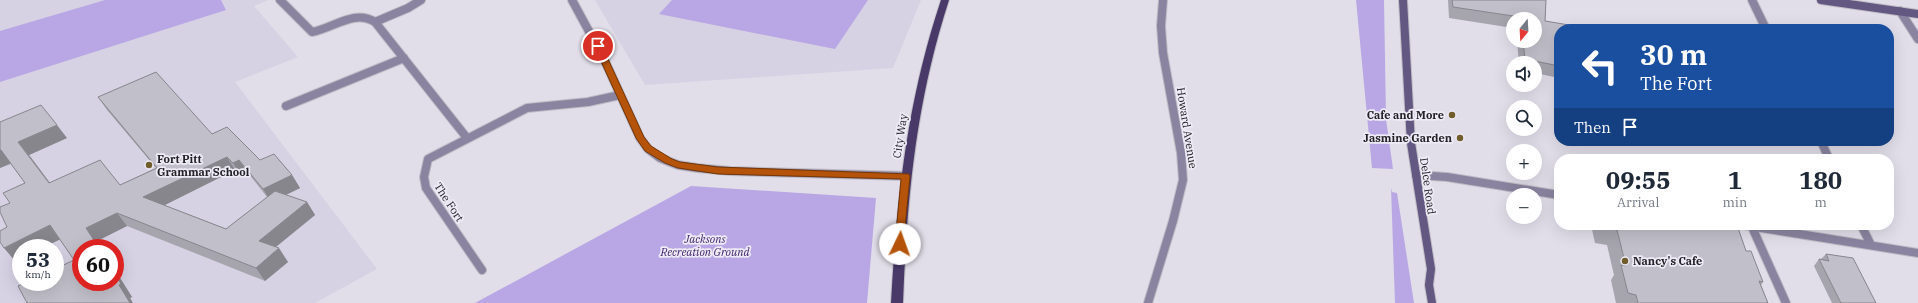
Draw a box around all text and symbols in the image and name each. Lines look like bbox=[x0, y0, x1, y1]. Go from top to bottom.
north arrow bbox=[1506, 12, 1542, 48]
map controls bbox=[1506, 12, 1542, 224]
pin bbox=[581, 29, 615, 63]
icon: arrive bbox=[587, 35, 609, 57]
text: 30 m bbox=[1640, 36, 1707, 73]
icon: left bbox=[1574, 40, 1626, 92]
button: sound bbox=[1506, 56, 1542, 92]
text: The Fort bbox=[1640, 72, 1712, 95]
street label: Howard Avenue bbox=[1174, 86, 1200, 170]
button: search bbox=[1506, 100, 1542, 136]
place label: Cafe and More bbox=[1367, 108, 1444, 122]
marker: Cafe and More bbox=[1447, 110, 1457, 120]
street label: City Way bbox=[890, 113, 910, 159]
icon: arrive bbox=[1619, 116, 1641, 138]
text: Then bbox=[1574, 118, 1611, 137]
place label: Jasmine Garden bbox=[1363, 131, 1452, 145]
marker: Jasmine Garden bbox=[1455, 133, 1465, 143]
button: + bbox=[1506, 144, 1542, 180]
place label: Fort Pitt Grammar School bbox=[157, 152, 250, 179]
street label: Delce Road bbox=[1417, 157, 1439, 216]
marker: Fort Pitt Grammar School bbox=[144, 160, 154, 170]
text: 09:55 bbox=[1606, 164, 1671, 196]
text: 1 bbox=[1728, 164, 1742, 196]
text: 180 bbox=[1799, 164, 1842, 196]
street label: The Fort bbox=[431, 180, 467, 224]
button: − bbox=[1506, 188, 1542, 224]
text: Arrival bbox=[1617, 194, 1659, 211]
text: min bbox=[1722, 194, 1747, 211]
text: m bbox=[1814, 194, 1827, 211]
position arrow bbox=[879, 223, 921, 265]
park label: Jacksons Recreation Ground bbox=[659, 232, 751, 259]
speed limit sign: 60 bbox=[72, 239, 124, 291]
text: 53 bbox=[26, 246, 50, 273]
place label: Nancy's Cafe bbox=[1633, 254, 1702, 268]
marker: Nancy's Cafe bbox=[1620, 256, 1630, 266]
text: km/h bbox=[25, 268, 51, 281]

